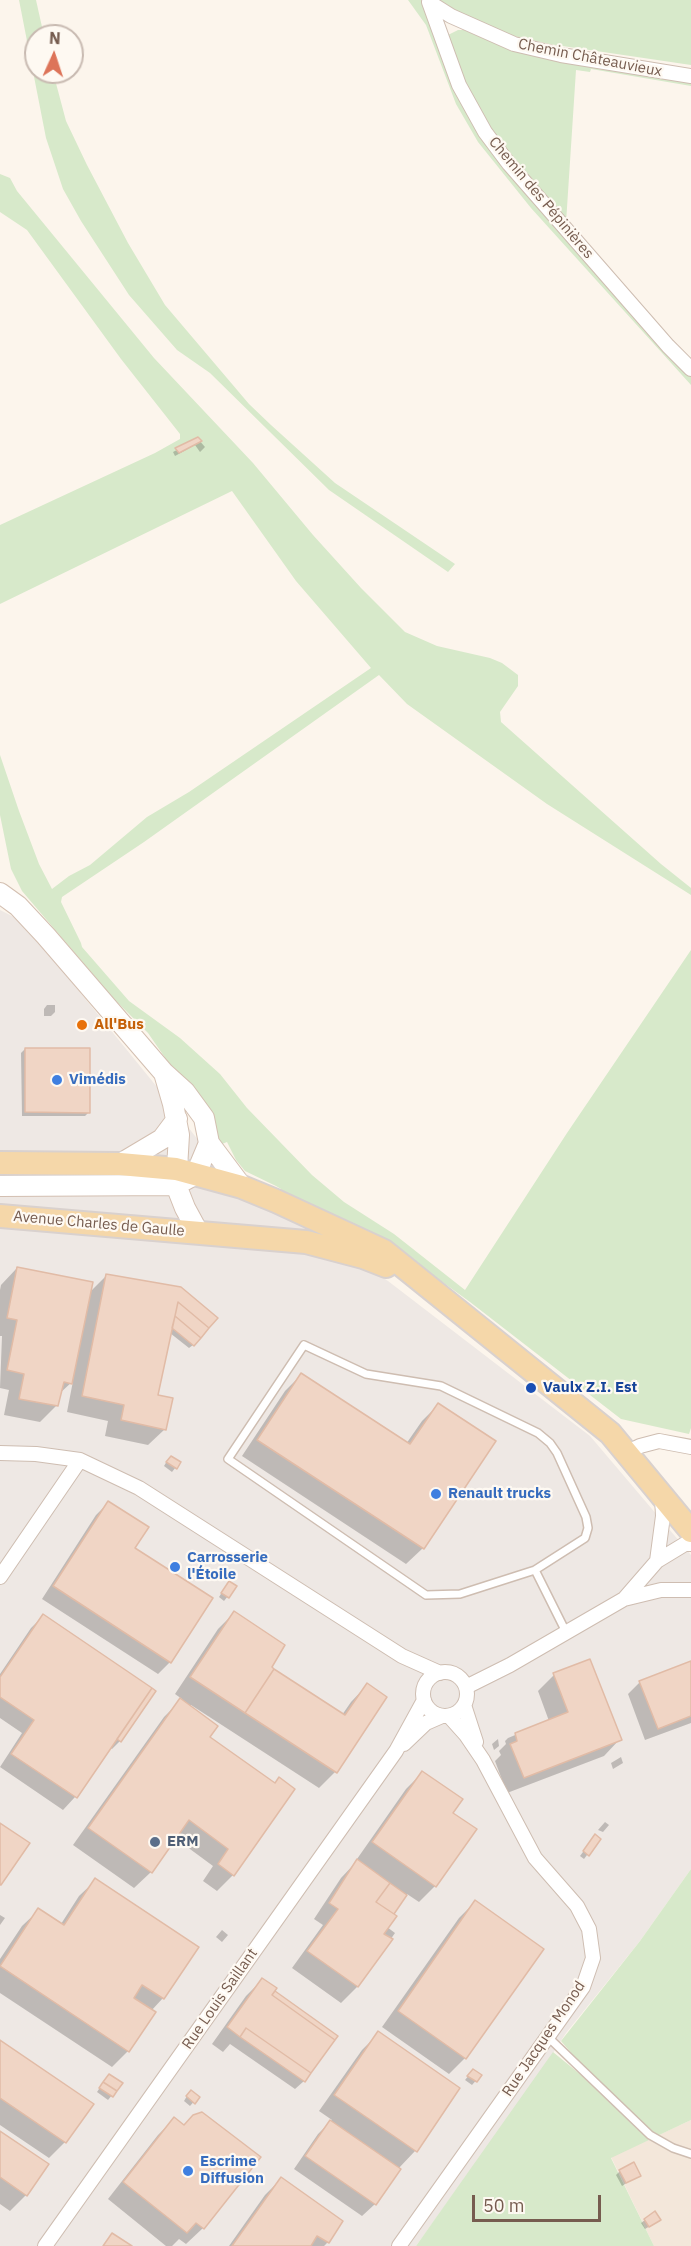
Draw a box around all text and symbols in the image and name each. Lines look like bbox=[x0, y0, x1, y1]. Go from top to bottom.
north arrow bbox=[24, 24, 84, 84]
text: N bbox=[49, 28, 61, 48]
street label: Chemin Châteauvieux bbox=[516, 35, 664, 81]
street label: Chemin des Pépinières bbox=[485, 133, 597, 263]
place label: All'Bus bbox=[94, 1016, 144, 1034]
marker: All'Bus bbox=[75, 1018, 89, 1032]
place label: Vimédis bbox=[69, 1071, 126, 1089]
marker: Vimédis bbox=[50, 1073, 64, 1087]
street label: Avenue Charles de Gaulle bbox=[13, 1208, 185, 1240]
place label: Vaulx Z.I. Est bbox=[543, 1379, 637, 1397]
marker: Vaulx Z.I. Est bbox=[524, 1381, 538, 1395]
place label: Renault trucks bbox=[448, 1485, 551, 1503]
marker: Renault trucks bbox=[429, 1487, 443, 1501]
place label: Carrosserie l'Étoile bbox=[187, 1549, 268, 1584]
marker: Carrosserie l'Étoile bbox=[168, 1560, 182, 1574]
place label: ERM bbox=[167, 1833, 198, 1851]
marker: ERM bbox=[148, 1835, 162, 1849]
street label: Rue Louis Saillant bbox=[178, 1945, 262, 2053]
street label: Rue Jacques Monod bbox=[499, 1978, 589, 2100]
place label: Escrime Diffusion bbox=[200, 2153, 264, 2188]
marker: Escrime Diffusion bbox=[181, 2164, 195, 2178]
scale bar bbox=[475, 2183, 604, 2221]
text: 50 m bbox=[483, 2194, 525, 2217]

